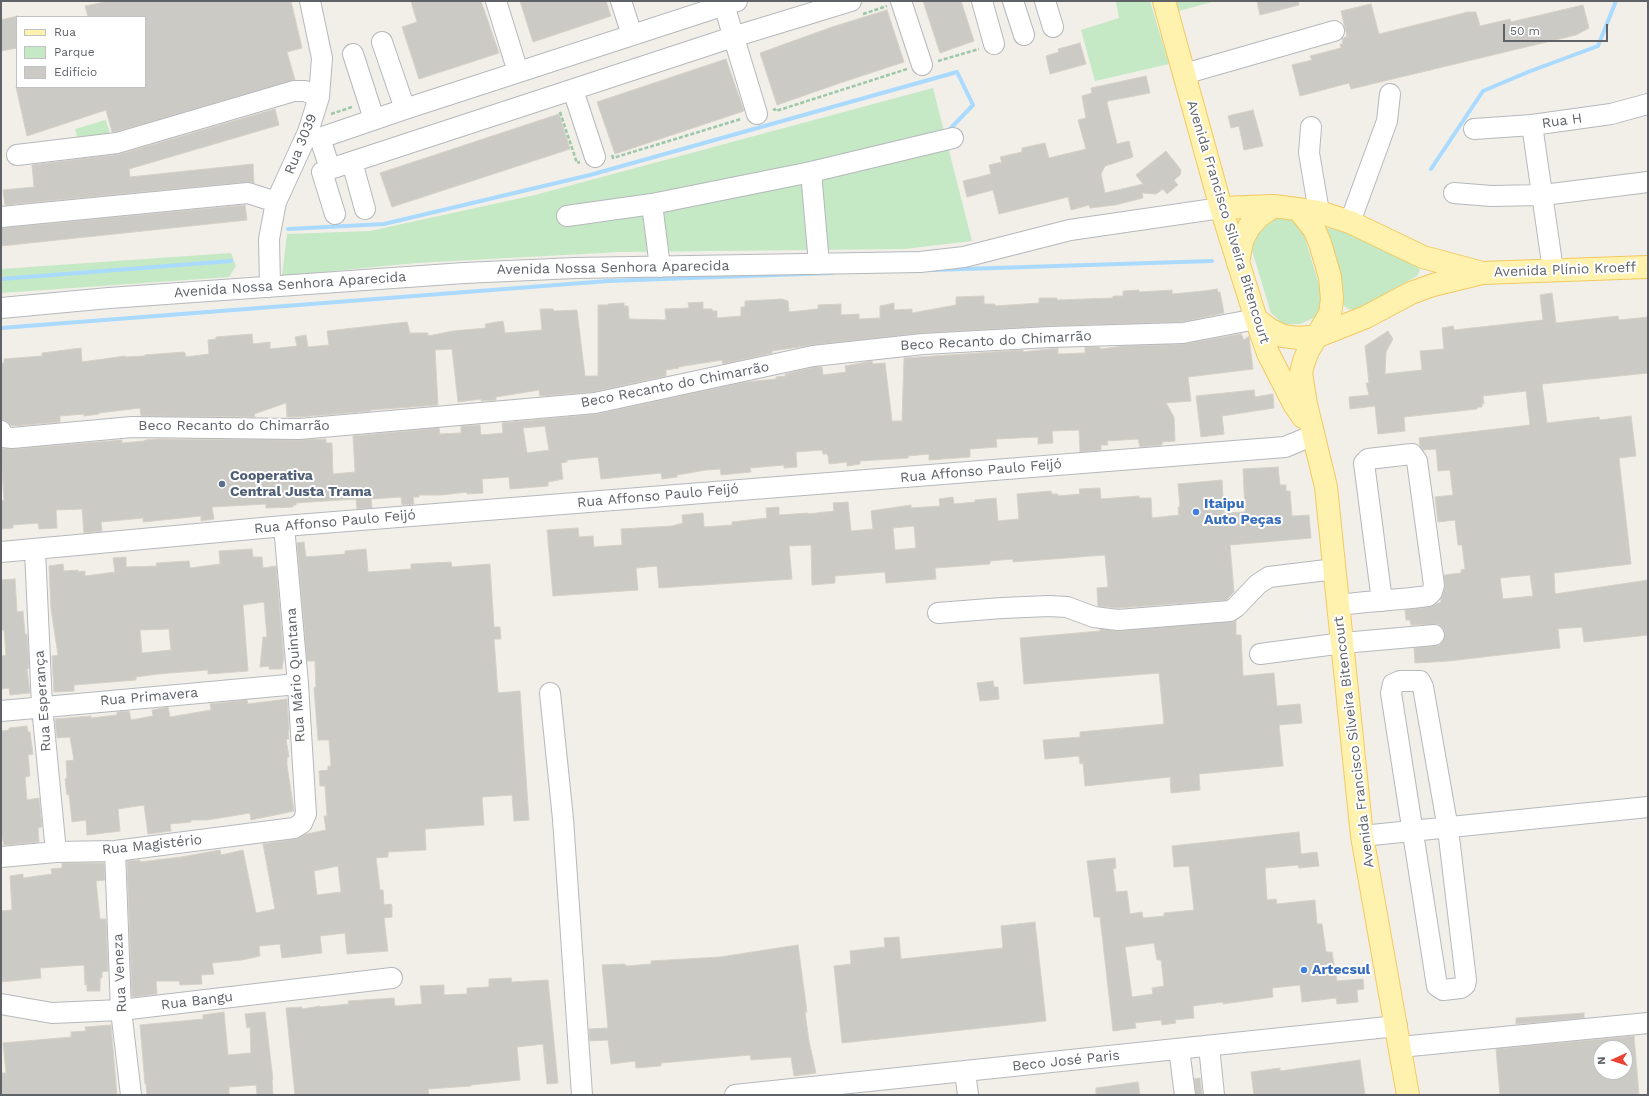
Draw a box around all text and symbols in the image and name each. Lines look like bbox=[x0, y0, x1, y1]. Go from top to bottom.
legend bbox=[16, 16, 146, 88]
scale bar bbox=[1505, 16, 1610, 42]
text: 50 m bbox=[1510, 24, 1540, 38]
text: Rua bbox=[54, 25, 76, 39]
text: Parque bbox=[54, 45, 95, 59]
text: Edifício bbox=[54, 65, 97, 79]
street label: Avenida Francisco Silveira Bitencourt bbox=[1183, 98, 1273, 346]
street label: Rua H bbox=[1541, 110, 1583, 132]
street label: Rua 3039 bbox=[281, 111, 321, 177]
street label: Avenida Nossa Senhora Aparecida bbox=[496, 258, 730, 278]
street label: Avenida Plínio Kroeff bbox=[1494, 259, 1636, 281]
street label: Avenida Nossa Senhora Aparecida bbox=[173, 269, 407, 301]
street label: Beco Recanto do Chimarrão bbox=[900, 328, 1092, 354]
street label: Beco Recanto do Chimarrão bbox=[579, 358, 771, 412]
street label: Beco Recanto do Chimarrão bbox=[138, 418, 330, 434]
street label: Rua Affonso Paulo Feijó bbox=[900, 456, 1062, 486]
place label: Cooperativa Central Justa Trama bbox=[230, 468, 372, 500]
marker: Cooperativa Central Justa Trama bbox=[217, 479, 227, 489]
street label: Rua Affonso Paulo Feijó bbox=[577, 481, 739, 511]
place label: Itaipu Auto Peças bbox=[1204, 496, 1281, 528]
street label: Rua Affonso Paulo Feijó bbox=[254, 507, 416, 537]
marker: Itaipu Auto Peças bbox=[1191, 507, 1201, 517]
street label: Rua Mário Quintana bbox=[283, 607, 309, 743]
street label: Avenida Francisco Silveira Bitencourt bbox=[1330, 615, 1378, 869]
street label: Rua Esperança bbox=[31, 650, 55, 752]
street label: Rua Primavera bbox=[99, 684, 199, 710]
street label: Rua Magistério bbox=[101, 831, 203, 859]
street label: Rua Veneza bbox=[110, 933, 130, 1013]
place label: Artecsul bbox=[1312, 962, 1370, 978]
marker: Artecsul bbox=[1299, 965, 1309, 975]
street label: Rua Bangu bbox=[160, 988, 234, 1014]
north arrow bbox=[1593, 1040, 1633, 1080]
street label: Beco José Paris bbox=[1011, 1047, 1121, 1075]
text: N bbox=[1595, 1056, 1608, 1065]

